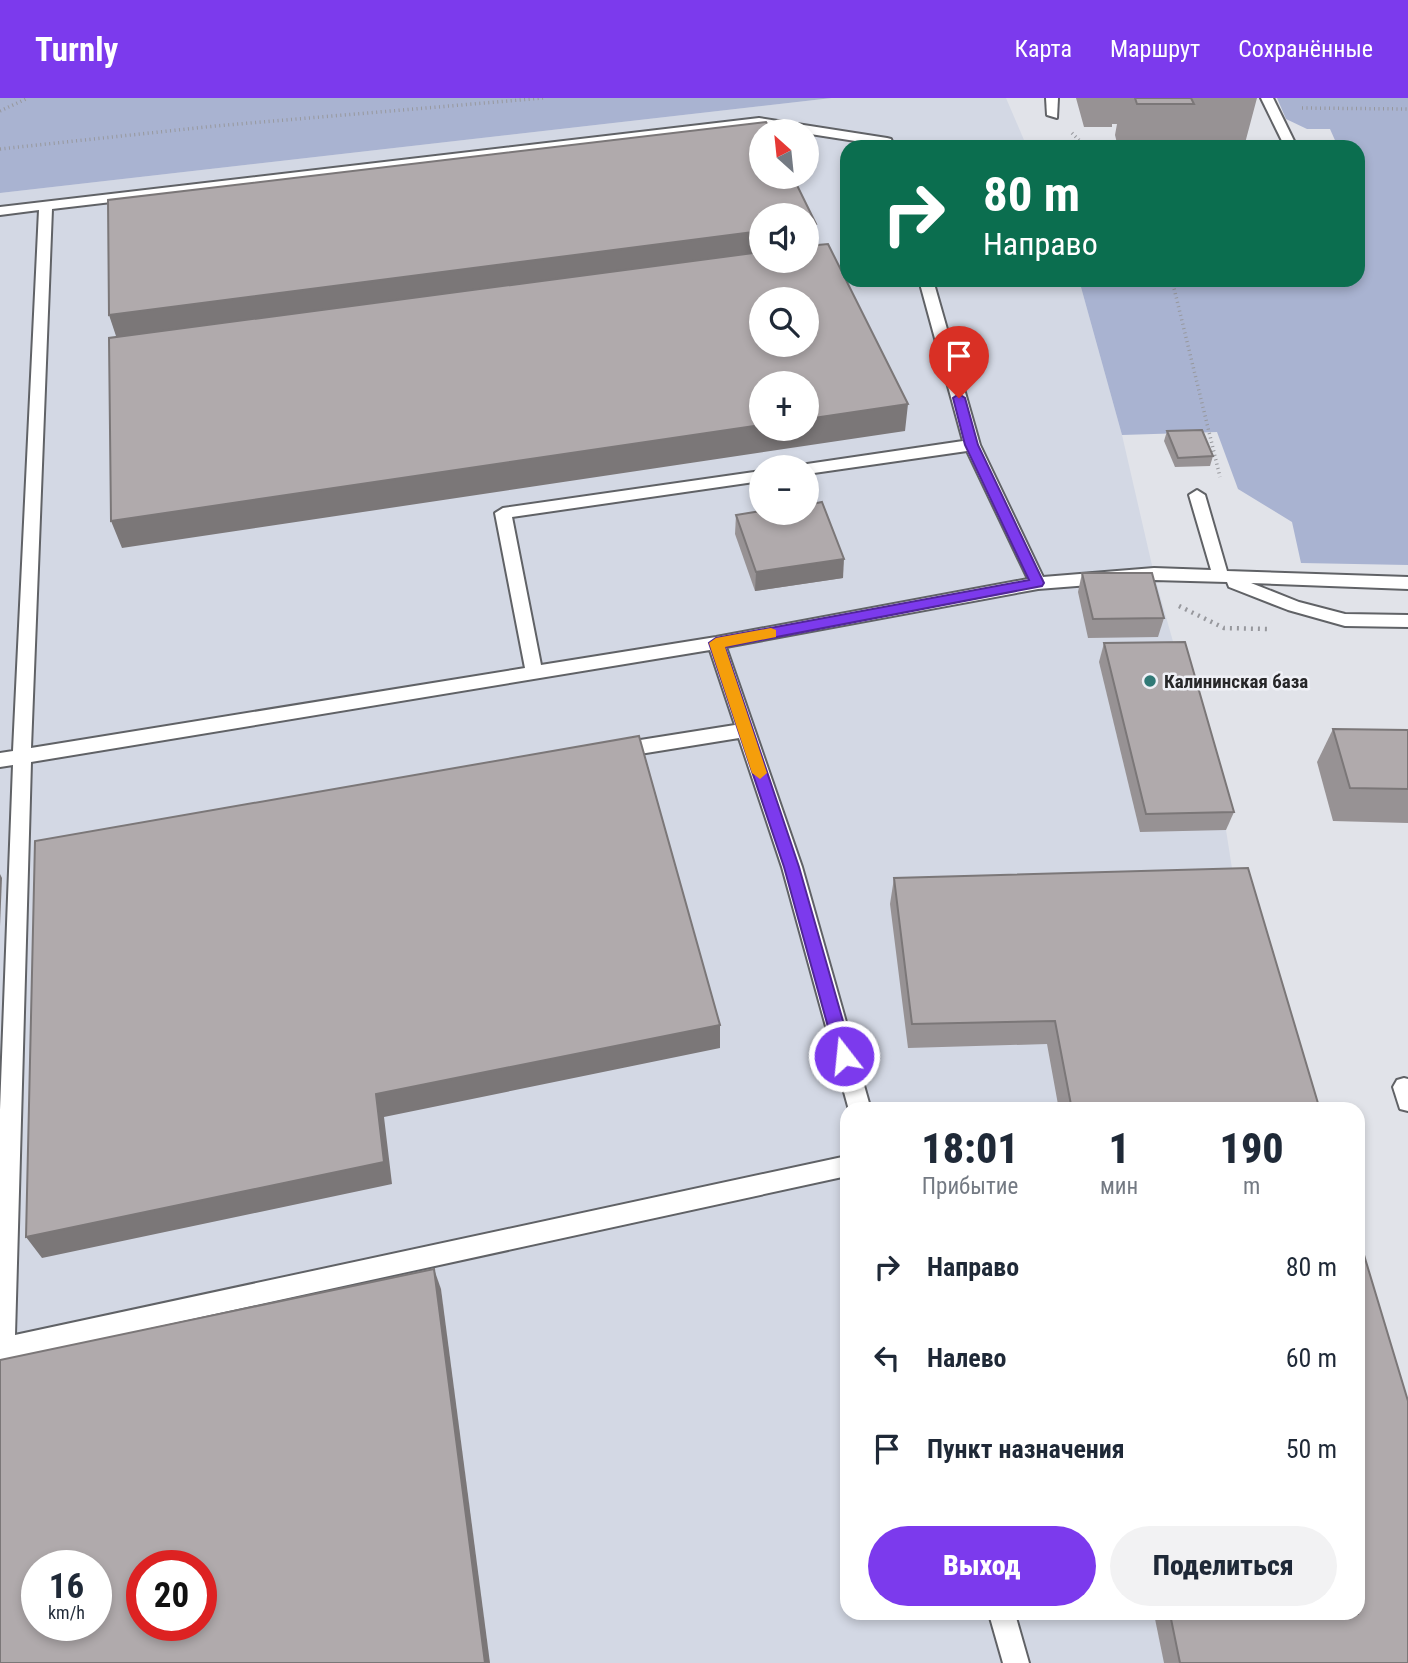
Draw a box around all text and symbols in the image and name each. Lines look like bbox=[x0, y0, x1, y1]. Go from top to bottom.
text: Turnly bbox=[35, 30, 118, 69]
text: Карта bbox=[1015, 35, 1072, 63]
text: Маршрут bbox=[1110, 35, 1200, 63]
text: Сохранённые bbox=[1238, 35, 1373, 63]
north arrow bbox=[749, 119, 819, 189]
map controls bbox=[749, 119, 819, 525]
text: 80 m bbox=[983, 166, 1080, 223]
icon: right bbox=[868, 168, 959, 259]
button: sound bbox=[749, 203, 819, 273]
text: Направо bbox=[983, 225, 1098, 263]
button: search bbox=[749, 287, 819, 357]
pin bbox=[929, 326, 989, 398]
icon: arrive bbox=[940, 337, 978, 375]
button: + bbox=[749, 371, 819, 441]
button: − bbox=[749, 455, 819, 525]
place label: Калининская база bbox=[1164, 670, 1308, 693]
marker: Калининская база bbox=[1142, 673, 1158, 689]
position arrow bbox=[807, 1019, 881, 1093]
text: 18:01 bbox=[921, 1124, 1019, 1173]
text: 1 bbox=[1108, 1124, 1130, 1173]
text: 190 bbox=[1220, 1124, 1284, 1173]
text: Прибытие bbox=[922, 1173, 1018, 1200]
text: мин bbox=[1100, 1173, 1138, 1200]
text: m bbox=[1243, 1173, 1260, 1200]
icon: right bbox=[868, 1248, 906, 1286]
text: Направо bbox=[927, 1252, 1019, 1282]
text: 80 m bbox=[1286, 1252, 1337, 1282]
icon: left bbox=[868, 1339, 906, 1377]
text: Налево bbox=[927, 1343, 1007, 1373]
text: 60 m bbox=[1286, 1343, 1337, 1373]
icon: arrive bbox=[868, 1430, 906, 1468]
text: Пункт назначения bbox=[927, 1434, 1125, 1464]
text: 50 m bbox=[1286, 1434, 1337, 1464]
button: Выход bbox=[868, 1526, 1096, 1606]
button: Поделиться bbox=[1110, 1526, 1337, 1606]
speed limit sign: 20 bbox=[126, 1550, 217, 1641]
text: 16 bbox=[49, 1566, 84, 1607]
text: km/h bbox=[48, 1602, 85, 1623]

